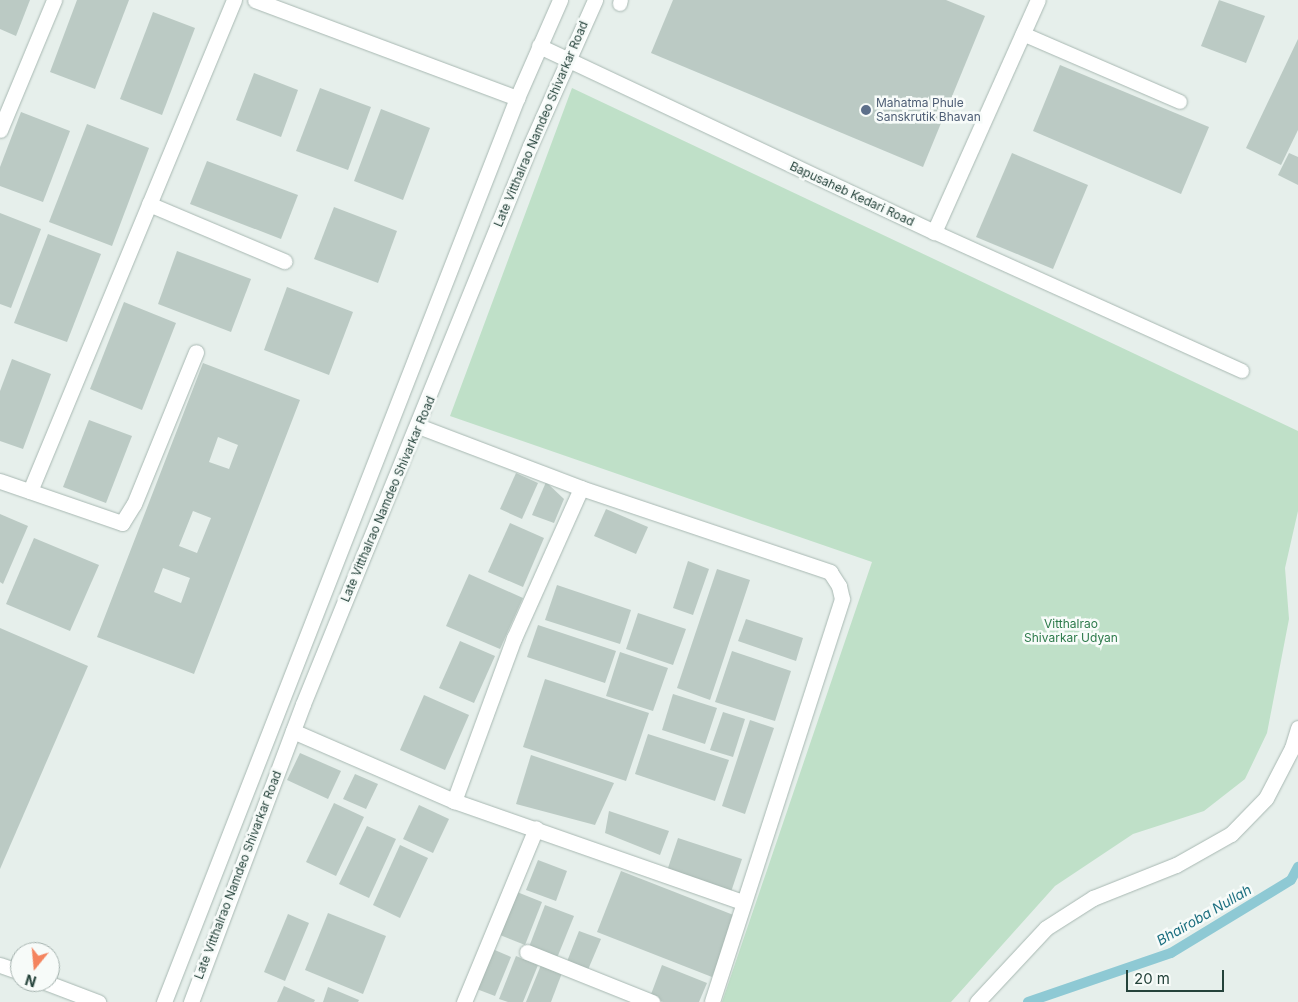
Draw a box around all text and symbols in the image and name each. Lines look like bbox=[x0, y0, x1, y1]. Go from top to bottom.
street label: Late Vitthalrao Namdeo Shivarkar Road bbox=[491, 19, 591, 229]
place label: Mahatma Phule Sanskrutik Bhavan bbox=[876, 96, 981, 124]
marker: Mahatma Phule Sanskrutik Bhavan bbox=[860, 104, 872, 116]
street label: Bapusaheb Kedari Road bbox=[788, 159, 916, 229]
street label: Late Vitthalrao Namdeo Shivarkar Road bbox=[338, 394, 438, 604]
park label: Vitthalrao Shivarkar Udyan bbox=[1024, 617, 1118, 645]
street label: Late Vitthalrao Namdeo Shivarkar Road bbox=[191, 769, 285, 981]
water label: Bhairoba Nullah bbox=[1154, 881, 1254, 949]
north arrow bbox=[10, 942, 60, 992]
scale bar bbox=[1128, 960, 1226, 992]
text: 20 m bbox=[1134, 969, 1170, 988]
text: N bbox=[23, 971, 38, 991]

